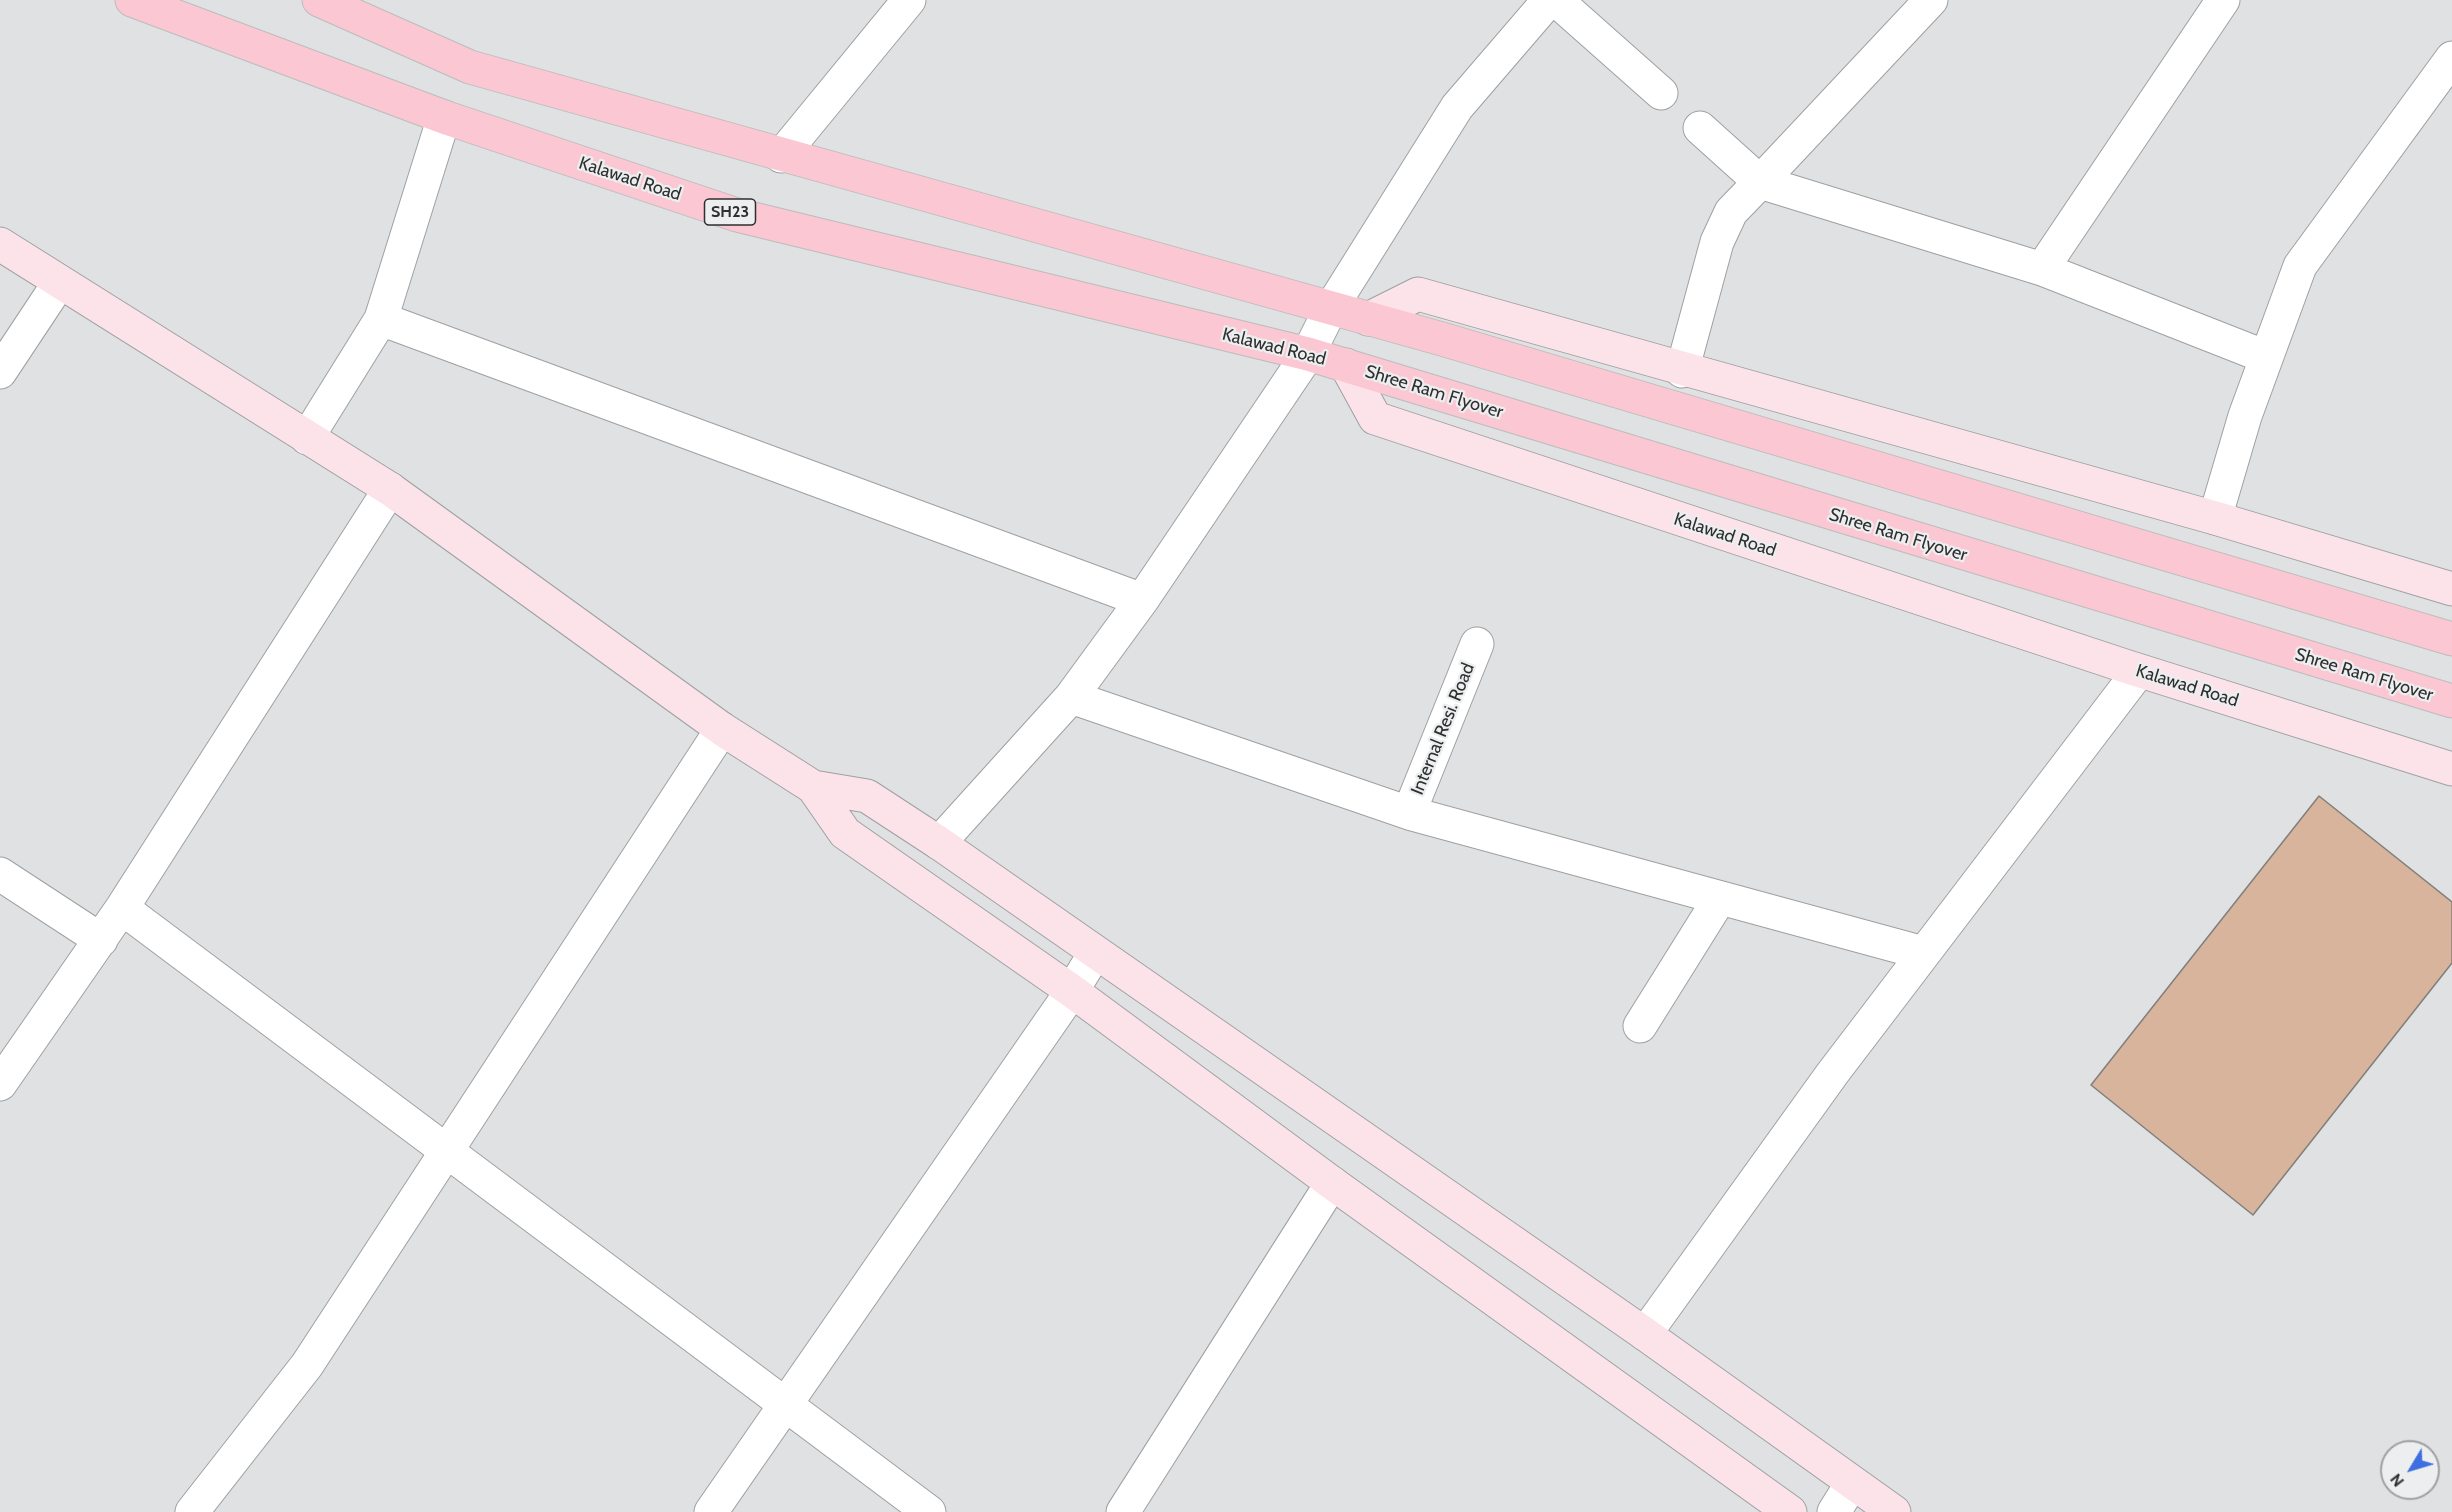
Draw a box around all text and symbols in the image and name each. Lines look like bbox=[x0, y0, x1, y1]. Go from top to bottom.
street label: Kalawad Road bbox=[576, 152, 684, 206]
road number: SH23 bbox=[704, 199, 756, 225]
street label: Kalawad Road bbox=[1220, 324, 1328, 370]
street label: Shree Ram Flyover bbox=[1362, 361, 1506, 423]
street label: Shree Ram Flyover bbox=[1826, 504, 1970, 566]
street label: Kalawad Road bbox=[1671, 508, 1779, 562]
street label: Shree Ram Flyover bbox=[2292, 644, 2436, 706]
street label: Internal Resi. Road bbox=[1407, 660, 1479, 798]
street label: Kalawad Road bbox=[2133, 660, 2241, 712]
north arrow bbox=[2380, 1440, 2440, 1500]
text: N bbox=[2386, 1470, 2408, 1490]

